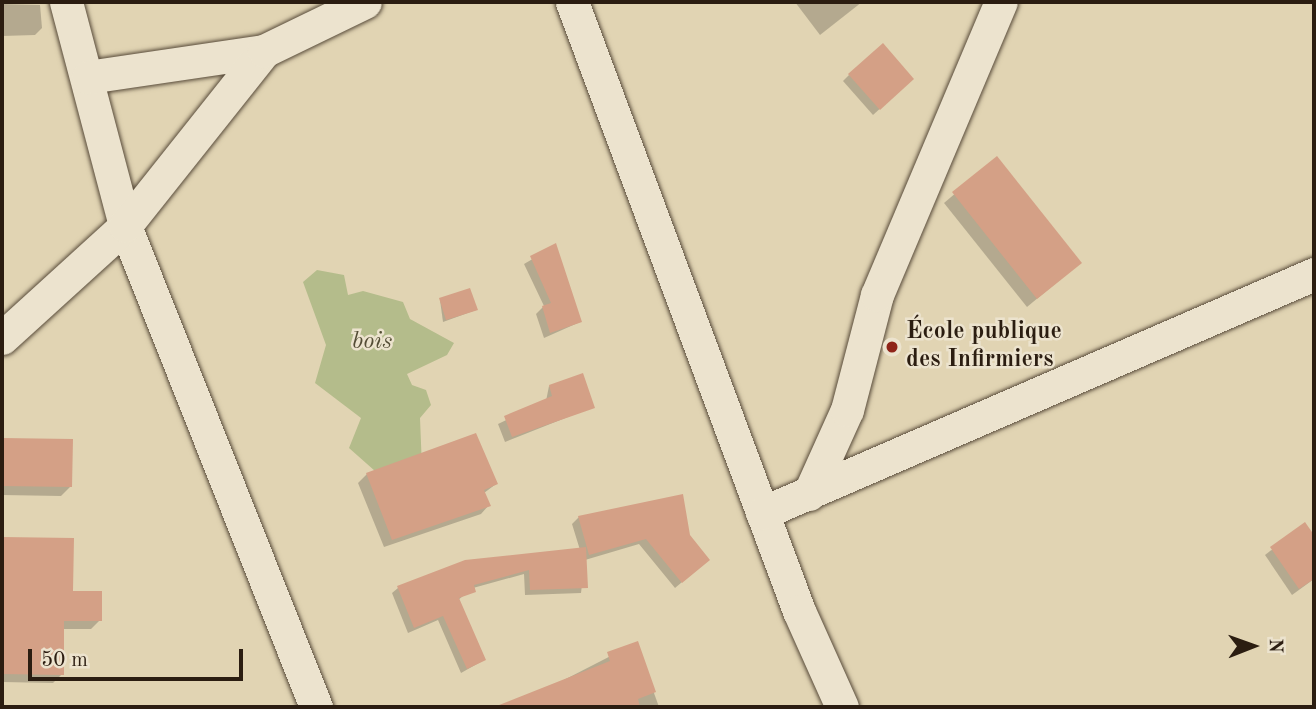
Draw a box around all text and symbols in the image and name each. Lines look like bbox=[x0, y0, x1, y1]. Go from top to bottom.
place label: École publique des Infirmiers bbox=[906, 319, 1062, 375]
park label: bois bbox=[352, 329, 392, 357]
marker: École publique des Infirmiers bbox=[884, 339, 900, 355]
north arrow bbox=[1218, 611, 1288, 681]
scale bar bbox=[32, 636, 247, 680]
text: N bbox=[1265, 638, 1284, 653]
text: 50 m bbox=[41, 650, 88, 671]

